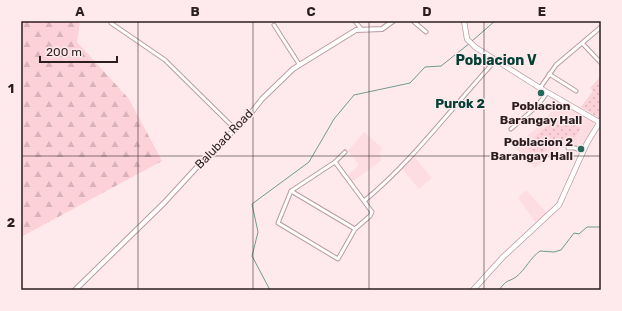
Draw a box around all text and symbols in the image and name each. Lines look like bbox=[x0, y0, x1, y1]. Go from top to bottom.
text: A bbox=[75, 4, 85, 19]
text: B bbox=[190, 4, 200, 19]
text: C bbox=[306, 4, 316, 19]
text: D bbox=[422, 4, 432, 19]
text: E bbox=[538, 4, 546, 19]
scale bar bbox=[40, 38, 117, 64]
text: 200 m bbox=[46, 45, 82, 59]
district label: Poblacion V bbox=[455, 52, 537, 69]
text: 1 bbox=[8, 81, 14, 96]
marker: Poblacion Barangay Hall bbox=[536, 88, 546, 98]
district label: Purok 2 bbox=[435, 96, 485, 111]
place label: Poblacion Barangay Hall bbox=[500, 99, 582, 127]
street label: Balubad Road bbox=[192, 106, 256, 172]
place label: Poblacion 2 Barangay Hall bbox=[491, 135, 573, 163]
marker: Poblacion 2 Barangay Hall bbox=[576, 144, 586, 154]
text: 2 bbox=[7, 215, 15, 230]

